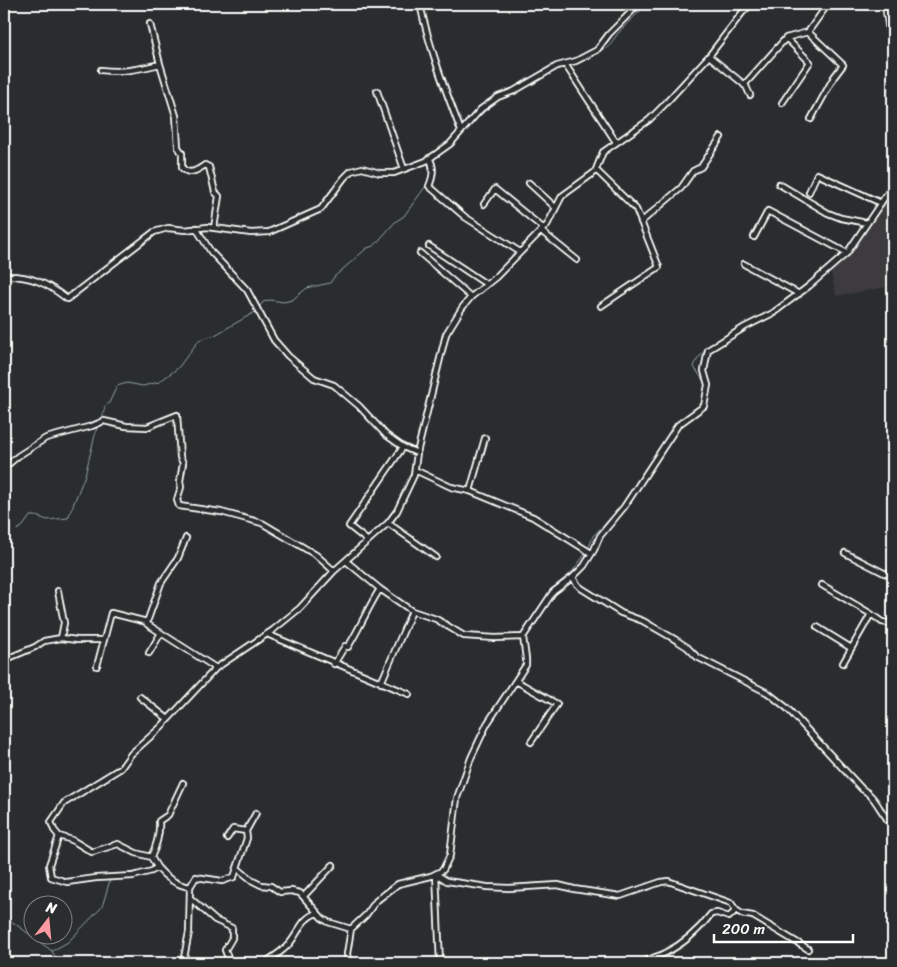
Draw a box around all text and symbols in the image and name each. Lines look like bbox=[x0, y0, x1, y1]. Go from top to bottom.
north arrow bbox=[22, 894, 72, 944]
text: N bbox=[42, 894, 60, 921]
scale bar bbox=[714, 912, 853, 944]
text: 200 m bbox=[722, 916, 766, 942]

